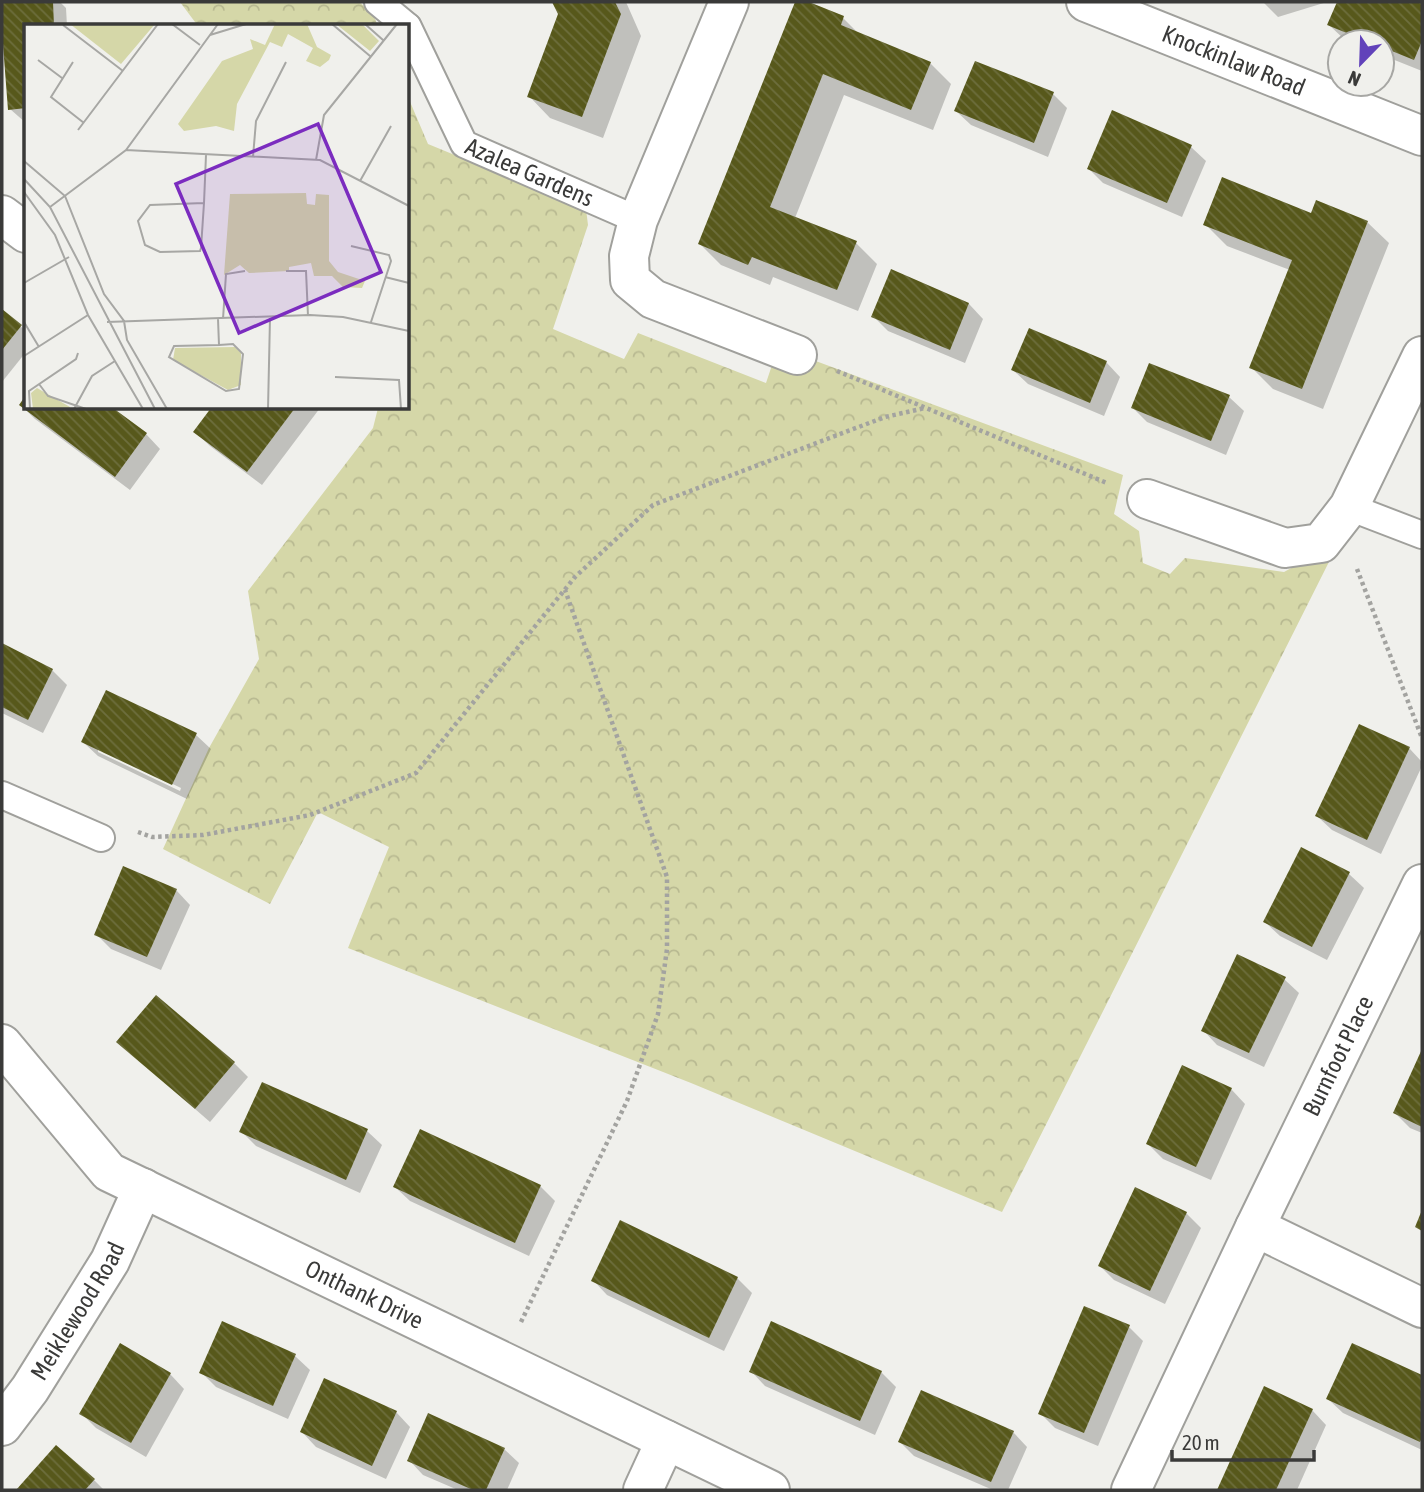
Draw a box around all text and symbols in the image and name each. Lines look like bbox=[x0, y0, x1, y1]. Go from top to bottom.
street label: Knockinlaw Road bbox=[1158, 20, 1309, 101]
inset map bbox=[24, 24, 410, 410]
north arrow bbox=[1326, 28, 1396, 98]
text: N bbox=[1345, 66, 1364, 91]
street label: Azalea Gardens bbox=[462, 132, 597, 212]
street label: Burnfoot Place bbox=[1297, 991, 1378, 1120]
street label: Meiklewood Road bbox=[25, 1238, 130, 1385]
street label: Onthank Drive bbox=[301, 1254, 428, 1334]
scale bar bbox=[1172, 1418, 1314, 1462]
text: 20 m bbox=[1182, 1430, 1220, 1454]

